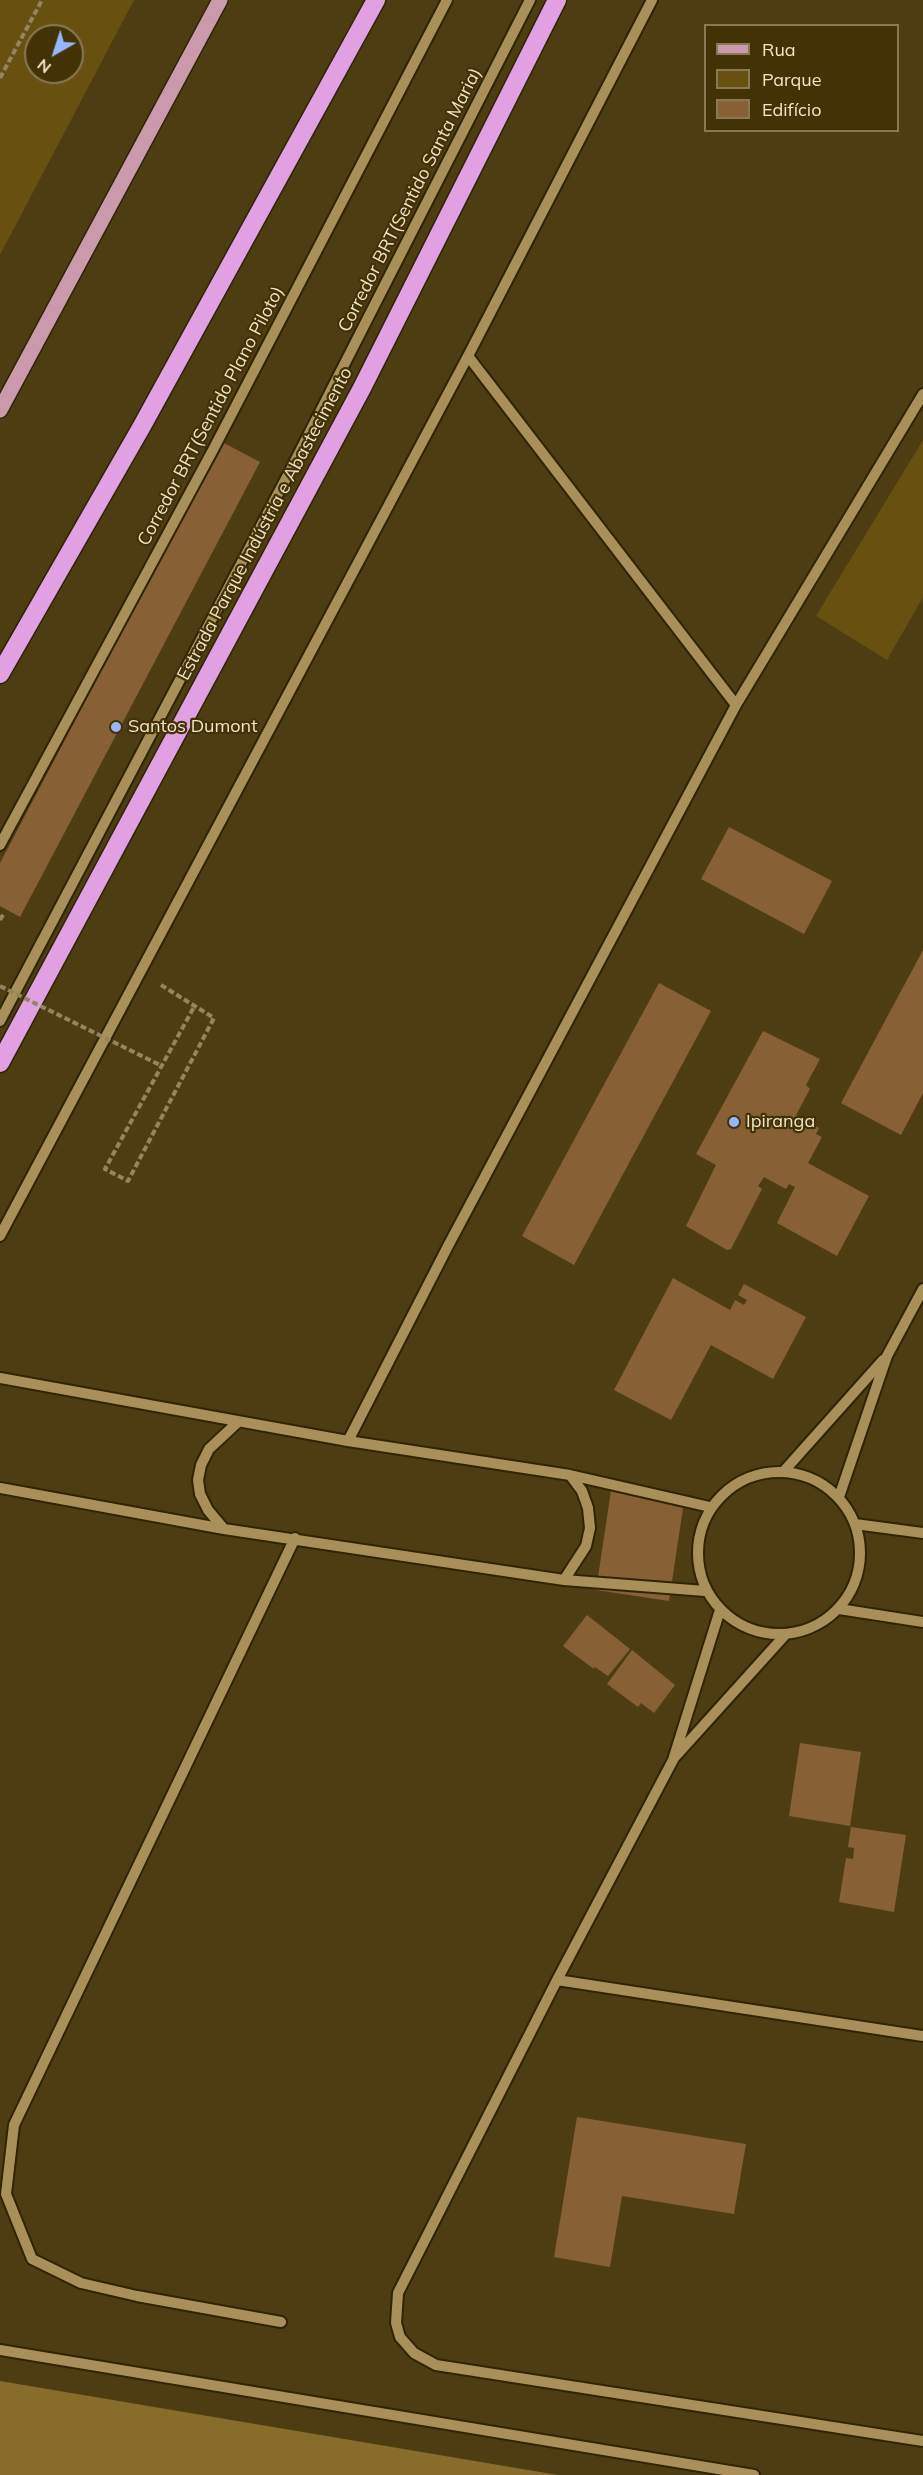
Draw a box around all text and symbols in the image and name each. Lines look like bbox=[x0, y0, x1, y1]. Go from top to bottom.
north arrow bbox=[24, 24, 84, 84]
legend bbox=[704, 24, 899, 132]
text: Rua bbox=[762, 38, 796, 61]
text: N bbox=[33, 55, 55, 78]
street label: Corredor BRT(Sentido Santa Maria) bbox=[334, 64, 486, 336]
text: Parque bbox=[762, 68, 821, 91]
text: Edifício bbox=[762, 98, 821, 121]
street label: Corredor BRT(Sentido Plano Piloto) bbox=[133, 283, 289, 549]
street label: Estrada Parque Indústria e Abastecimento bbox=[173, 364, 357, 684]
place label: Santos Dumont bbox=[128, 716, 257, 738]
marker: Santos Dumont bbox=[109, 720, 123, 734]
place label: Ipiranga bbox=[746, 1111, 815, 1133]
marker: Ipiranga bbox=[727, 1115, 741, 1129]

